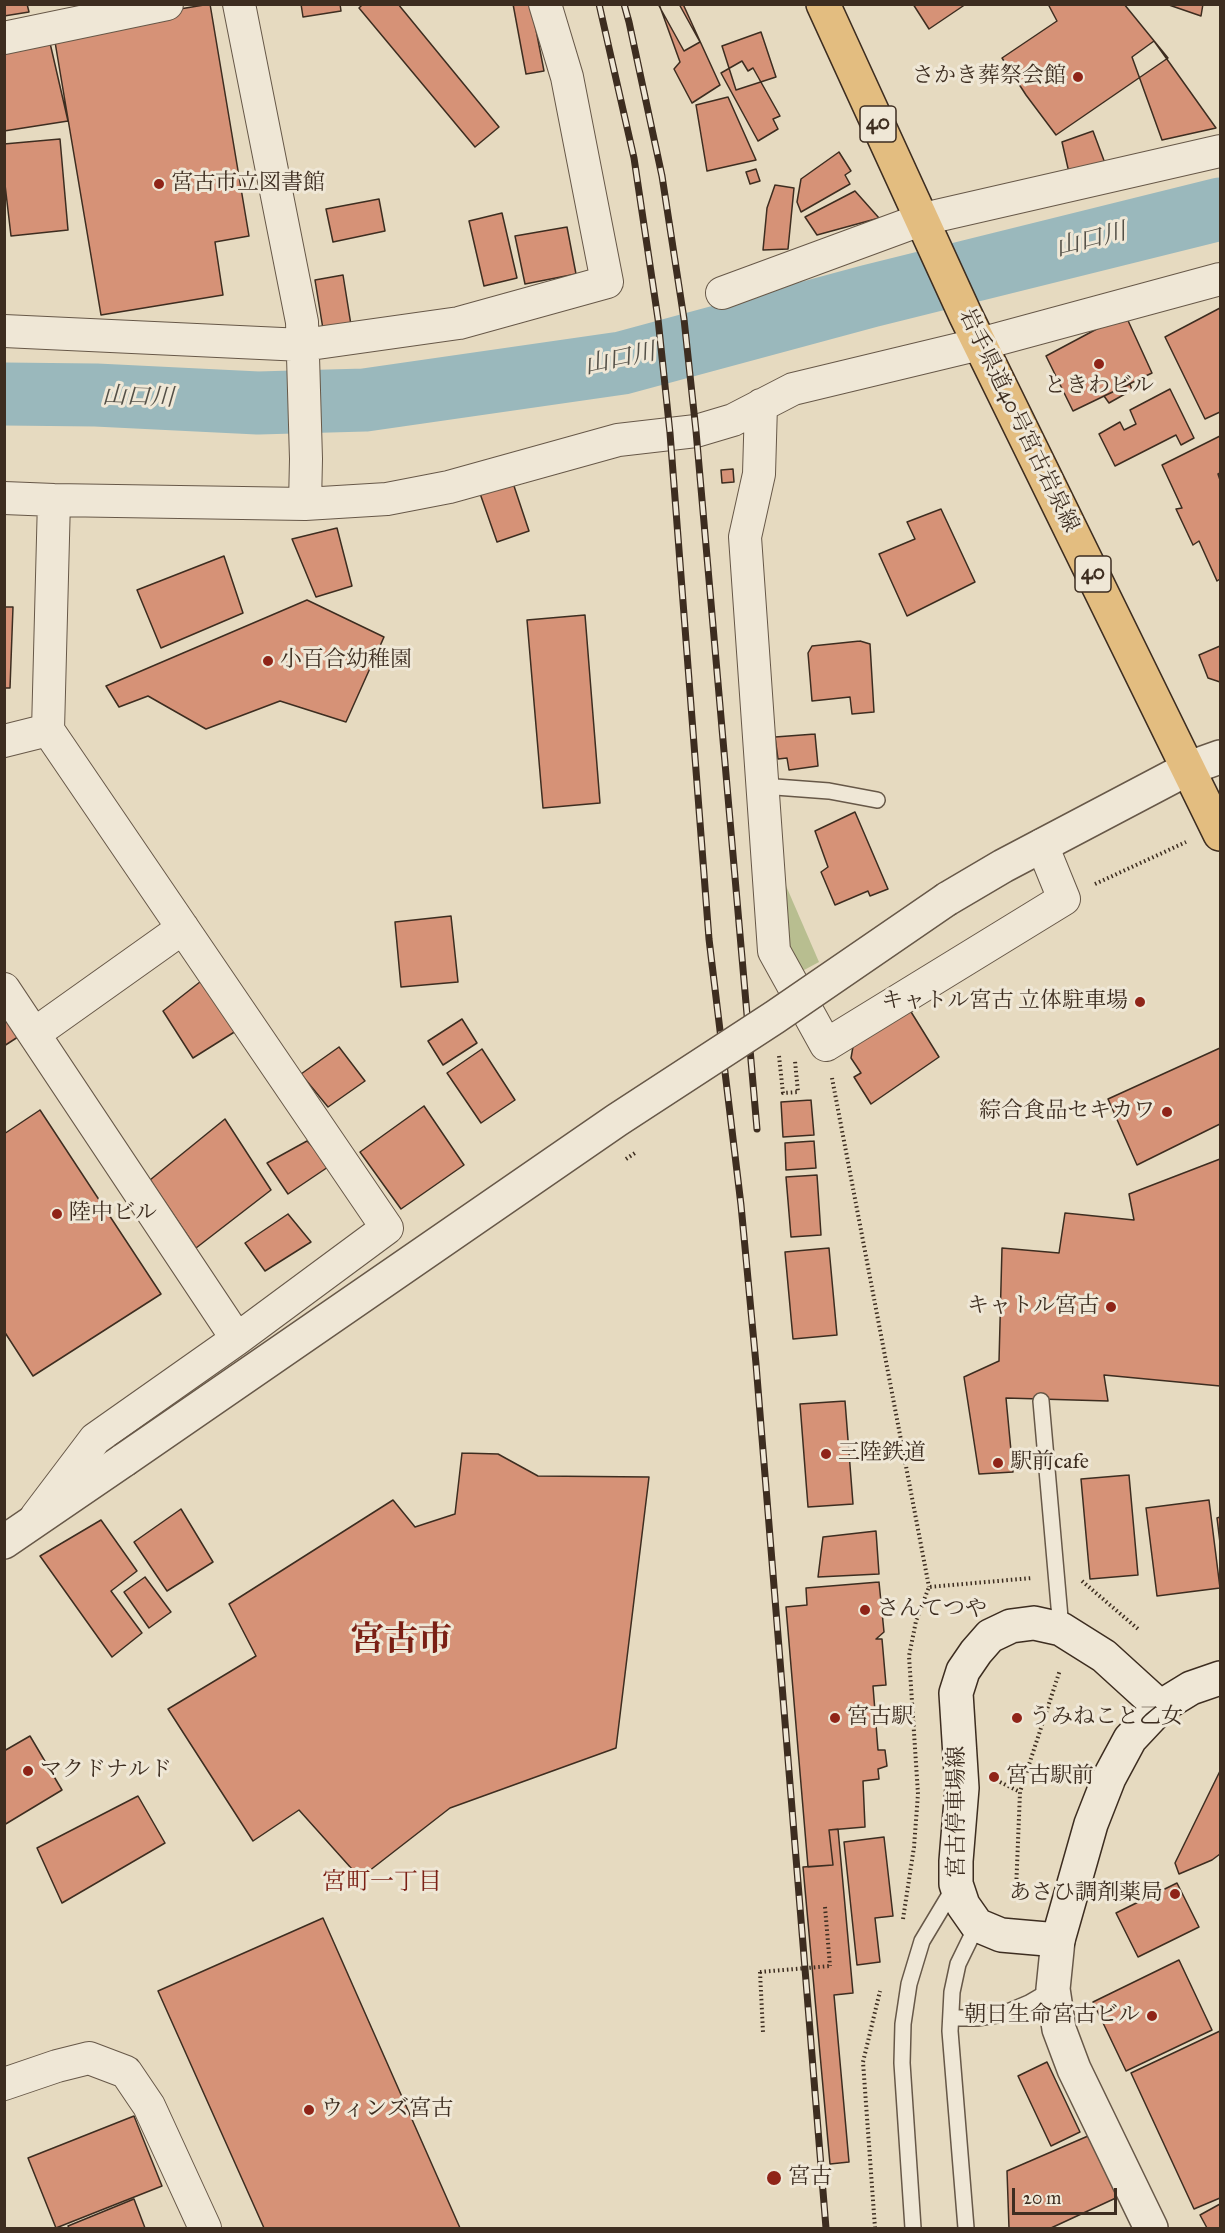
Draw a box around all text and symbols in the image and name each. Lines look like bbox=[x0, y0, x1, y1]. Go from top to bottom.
place label: さかき葬祭会館 bbox=[912, 64, 1066, 90]
marker: さかき葬祭会館 bbox=[1071, 70, 1085, 84]
road number: 40 bbox=[860, 106, 896, 142]
place label: 宮古市立図書館 bbox=[171, 171, 325, 197]
marker: 宮古市立図書館 bbox=[152, 177, 166, 191]
water label: 山口川 bbox=[1053, 218, 1129, 264]
street label: 岩手県道40号宮古岩泉線 bbox=[952, 305, 1084, 537]
water label: 山口川 bbox=[582, 338, 658, 382]
marker: ときわビル bbox=[1092, 357, 1106, 371]
place label: ときわビル bbox=[1044, 374, 1154, 400]
water label: 山口川 bbox=[102, 382, 174, 414]
road number: 40 bbox=[1075, 556, 1111, 592]
place label: 小百合幼稚園 bbox=[280, 648, 412, 674]
marker: 小百合幼稚園 bbox=[261, 654, 275, 668]
place label: キャトル宮古 立体駐車場 bbox=[881, 989, 1128, 1015]
marker: キャトル宮古 立体駐車場 bbox=[1133, 995, 1147, 1009]
place label: 綜合食品セキカワ bbox=[979, 1099, 1155, 1125]
marker: 綜合食品セキカワ bbox=[1160, 1105, 1174, 1119]
place label: 陸中ビル bbox=[69, 1201, 157, 1227]
marker: 陸中ビル bbox=[50, 1207, 64, 1221]
place label: キャトル宮古 bbox=[967, 1294, 1099, 1320]
marker: キャトル宮古 bbox=[1104, 1300, 1118, 1314]
place label: 三陸鉄道 bbox=[838, 1441, 926, 1467]
marker: 三陸鉄道 bbox=[819, 1447, 833, 1461]
place label: 駅前cafe bbox=[1010, 1450, 1089, 1476]
marker: 駅前cafe bbox=[991, 1456, 1005, 1470]
place label: さんてつや bbox=[877, 1597, 987, 1623]
marker: さんてつや bbox=[858, 1603, 872, 1617]
district label: 宮古市 bbox=[350, 1622, 452, 1662]
place label: 宮古駅 bbox=[847, 1705, 913, 1731]
place label: うみねこと乙女 bbox=[1029, 1705, 1183, 1731]
marker: 宮古駅 bbox=[828, 1711, 842, 1725]
marker: うみねこと乙女 bbox=[1010, 1711, 1024, 1725]
street label: 宮古停車場線 bbox=[945, 1746, 971, 1878]
place label: マクドナルド bbox=[40, 1758, 172, 1784]
marker: マクドナルド bbox=[21, 1764, 35, 1778]
place label: 宮古駅前 bbox=[1006, 1764, 1094, 1790]
marker: 宮古駅前 bbox=[987, 1770, 1001, 1784]
district label: 宮町一丁目 bbox=[322, 1869, 442, 1897]
place label: あさひ調剤薬局 bbox=[1009, 1881, 1163, 1907]
marker: あさひ調剤薬局 bbox=[1168, 1887, 1182, 1901]
place label: 朝日生命宮古ビル bbox=[964, 2003, 1140, 2029]
marker: 朝日生命宮古ビル bbox=[1145, 2009, 1159, 2023]
place label: ウィンズ宮古 bbox=[321, 2097, 453, 2123]
marker: ウィンズ宮古 bbox=[302, 2103, 316, 2117]
place label: 宮古 bbox=[788, 2165, 832, 2191]
marker: 宮古 bbox=[765, 2169, 783, 2187]
scale bar bbox=[1015, 2176, 1120, 2214]
text: 20 m bbox=[1023, 2187, 1061, 2209]

